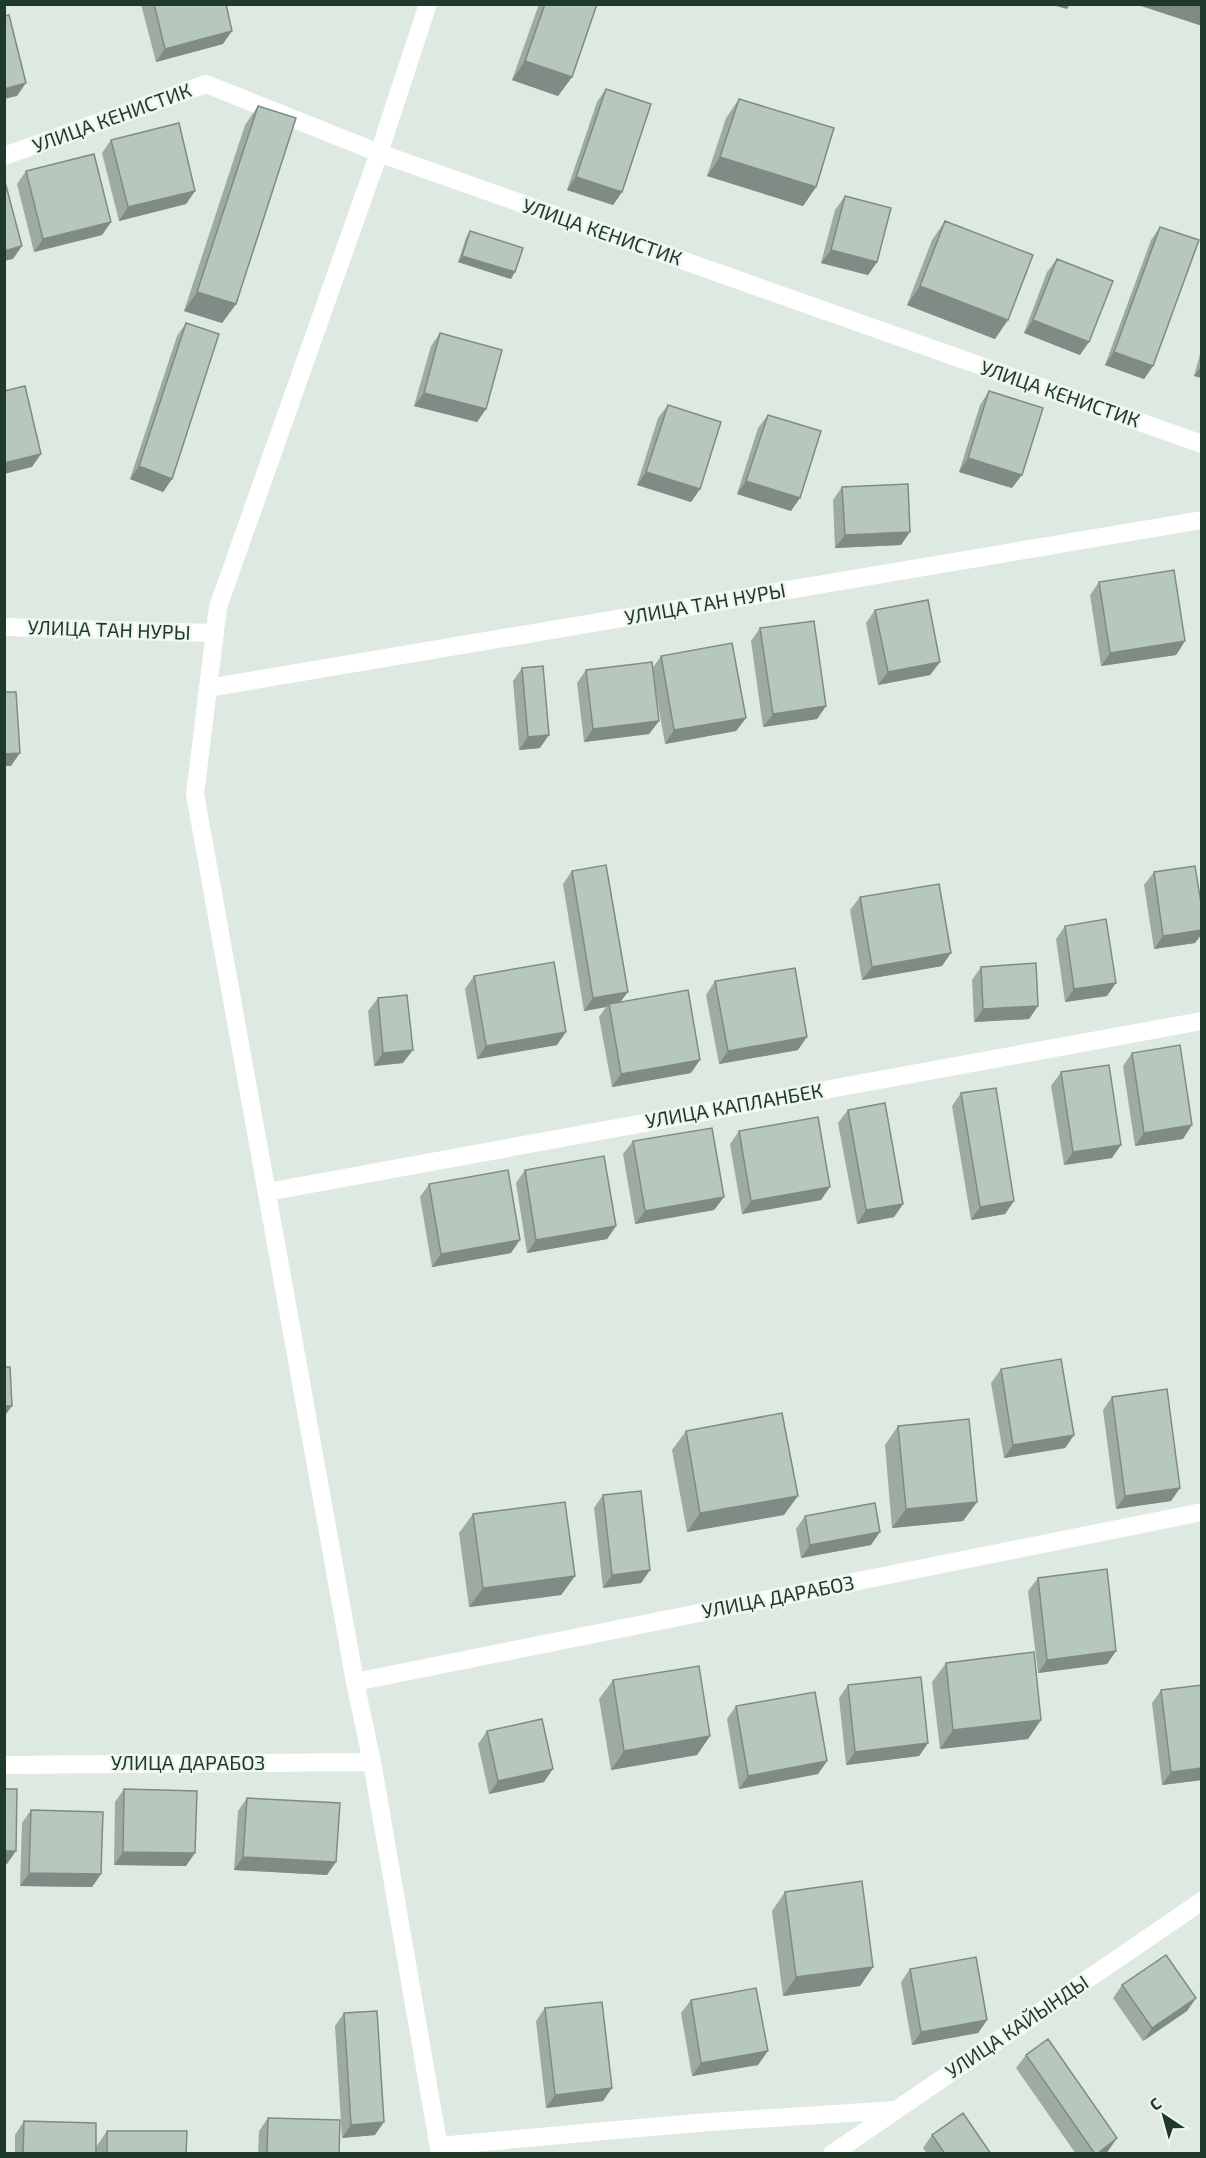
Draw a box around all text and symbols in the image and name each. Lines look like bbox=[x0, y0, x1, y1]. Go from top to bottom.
street label: УЛИЦА КЕНИСТИК bbox=[29, 77, 194, 157]
street label: УЛИЦА КЕНИСТИК bbox=[519, 192, 685, 270]
street label: УЛИЦА КЕНИСТИК bbox=[977, 354, 1143, 432]
street label: УЛИЦА ТАН НУРЫ bbox=[622, 577, 787, 629]
street label: УЛИЦА ТАН НУРЫ bbox=[27, 614, 191, 644]
street label: УЛИЦА КАПЛАНБЕК bbox=[643, 1078, 824, 1132]
street label: УЛИЦА ДАРАБОЗ bbox=[700, 1569, 856, 1623]
street label: УЛИЦА ДАРАБОЗ bbox=[111, 1750, 265, 1774]
street label: УЛИЦА КАЙЫНДЫ bbox=[940, 1969, 1092, 2083]
north arrow bbox=[1134, 2086, 1194, 2146]
text: С bbox=[1145, 2093, 1164, 2114]

